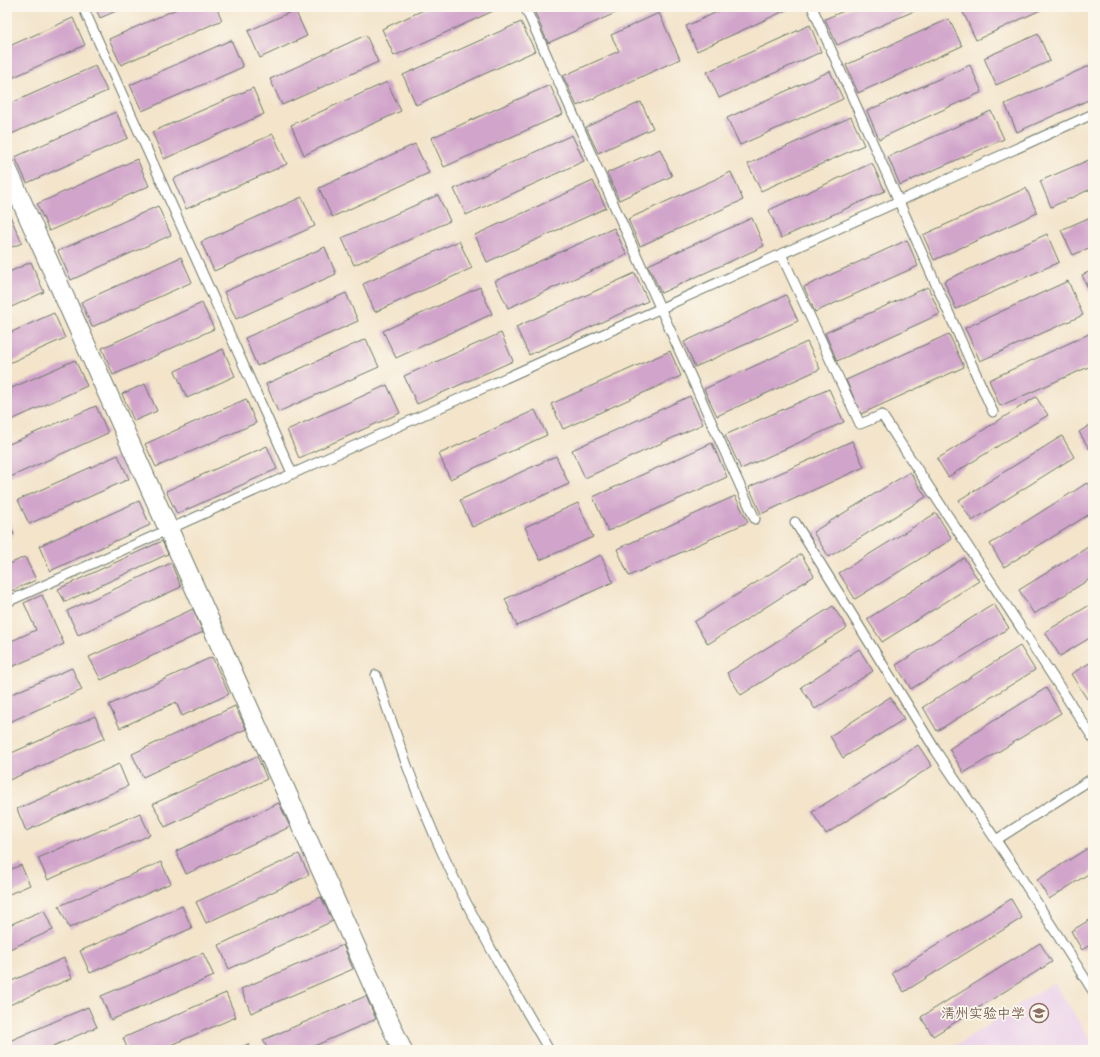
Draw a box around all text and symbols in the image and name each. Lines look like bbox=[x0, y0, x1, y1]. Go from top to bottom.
school or university icon: 清州实验中学 bbox=[1028, 1002, 1050, 1024]
place label: 清州实验中学 bbox=[941, 1003, 1025, 1025]

